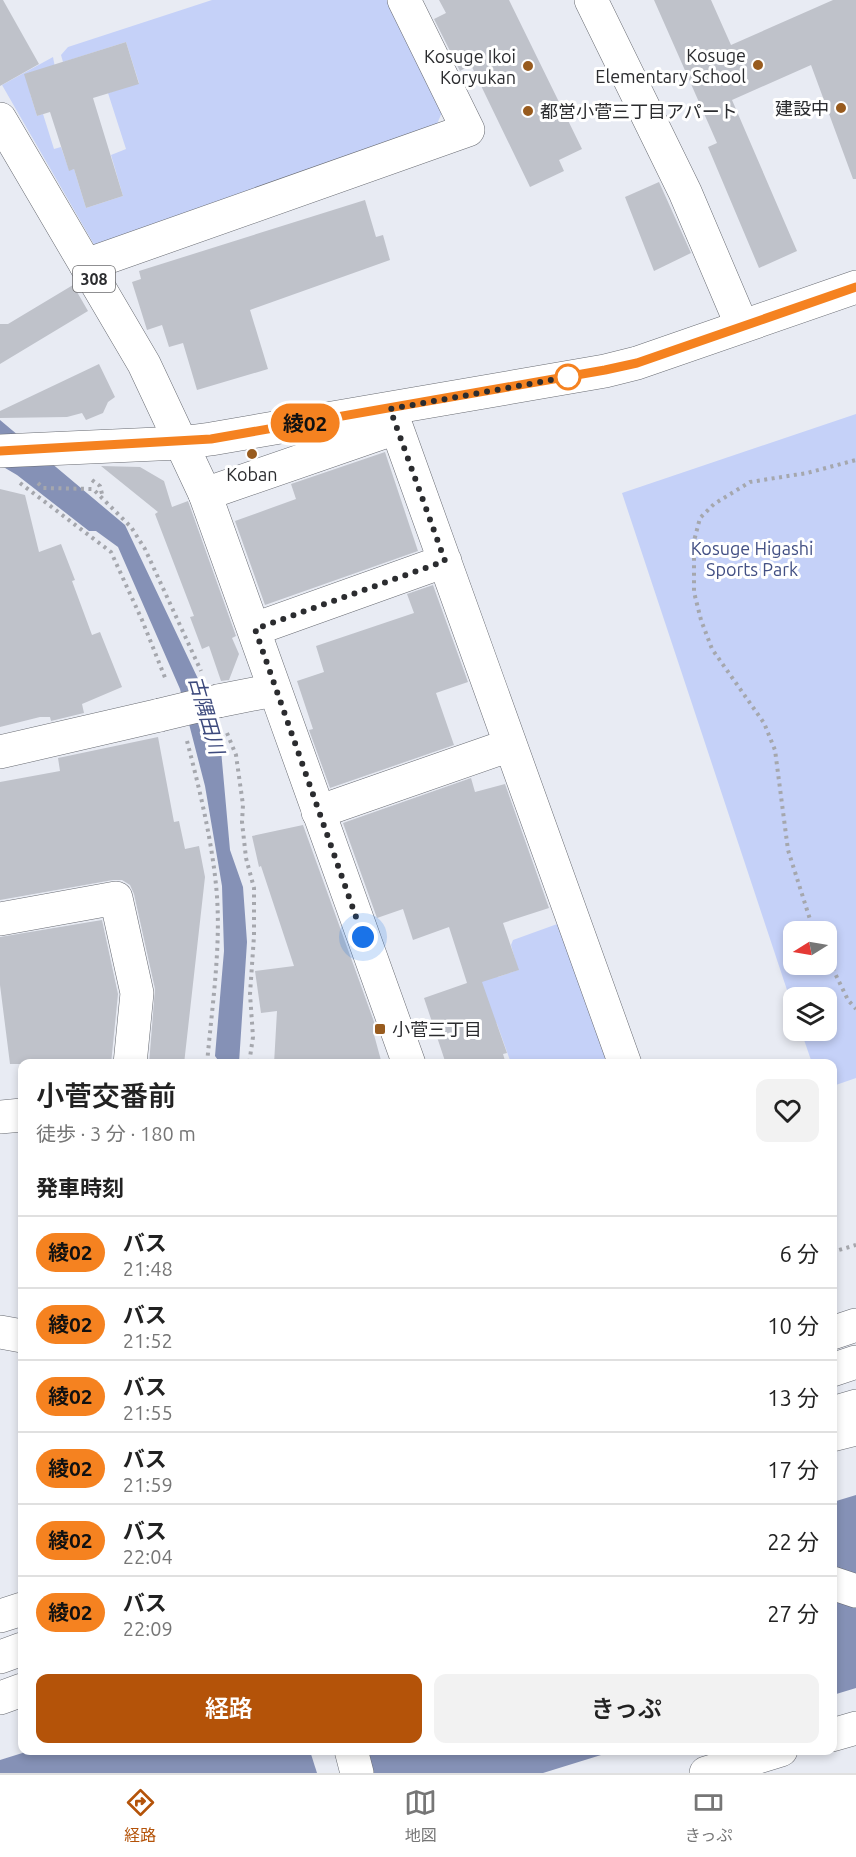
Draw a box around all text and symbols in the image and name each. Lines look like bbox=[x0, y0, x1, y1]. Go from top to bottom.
place label: Kosuge Elementary School bbox=[595, 45, 746, 86]
place label: Kosuge Ikoi Koryukan bbox=[424, 46, 516, 87]
marker: Kosuge Elementary School bbox=[751, 58, 765, 72]
marker: Kosuge Ikoi Koryukan bbox=[521, 59, 535, 73]
place label: 建設中 bbox=[775, 98, 829, 118]
place label: 都営小菅三丁目アパート bbox=[540, 101, 738, 121]
marker: 建設中 bbox=[834, 101, 848, 115]
marker: 都営小菅三丁目アパート bbox=[521, 104, 535, 118]
road number: 308 bbox=[73, 266, 115, 292]
unlabelled marker bbox=[555, 364, 581, 390]
line badge: 綾02 bbox=[270, 404, 340, 442]
text: 綾02 bbox=[283, 411, 327, 435]
marker: Koban bbox=[245, 447, 259, 461]
place label: Koban bbox=[226, 464, 278, 484]
park label: Kosuge Higashi Sports Park bbox=[691, 538, 813, 579]
water label: 古隅田川 bbox=[185, 673, 230, 759]
north arrow bbox=[783, 921, 837, 975]
map controls bbox=[783, 921, 837, 1041]
your location bbox=[348, 922, 378, 952]
button: layers bbox=[783, 987, 837, 1041]
place label: 小菅三丁目 bbox=[392, 1019, 482, 1039]
marker: 小菅三丁目 bbox=[373, 1022, 387, 1036]
button: heart bbox=[756, 1079, 819, 1142]
text: 小菅交番前 bbox=[36, 1080, 176, 1111]
text: 徒歩 · 3 分 · 180 m bbox=[36, 1122, 196, 1145]
text: 発車時刻 bbox=[36, 1175, 124, 1200]
text: バス bbox=[123, 1230, 167, 1255]
text: 綾02 bbox=[48, 1240, 93, 1264]
text: 6 分 bbox=[780, 1241, 819, 1266]
text: 21:48 bbox=[123, 1257, 173, 1280]
text: バス bbox=[123, 1302, 167, 1327]
text: 綾02 bbox=[48, 1312, 93, 1336]
text: 10 分 bbox=[767, 1313, 819, 1338]
text: 21:52 bbox=[123, 1329, 173, 1352]
text: バス bbox=[123, 1374, 167, 1399]
text: 綾02 bbox=[48, 1384, 93, 1408]
text: 13 分 bbox=[767, 1385, 819, 1410]
text: 21:55 bbox=[123, 1401, 173, 1424]
text: バス bbox=[123, 1446, 167, 1471]
text: 綾02 bbox=[48, 1456, 93, 1480]
text: 17 分 bbox=[767, 1457, 819, 1482]
text: 21:59 bbox=[123, 1473, 173, 1496]
text: バス bbox=[123, 1518, 167, 1543]
text: 綾02 bbox=[48, 1528, 93, 1552]
text: 22 分 bbox=[767, 1529, 819, 1554]
text: 22:04 bbox=[123, 1545, 173, 1568]
text: バス bbox=[123, 1590, 167, 1615]
text: 綾02 bbox=[48, 1600, 93, 1624]
text: 27 分 bbox=[767, 1601, 819, 1626]
text: 22:09 bbox=[123, 1617, 173, 1640]
button: 経路 bbox=[36, 1674, 422, 1743]
button: きっぷ bbox=[434, 1674, 819, 1743]
tab: 経路 bbox=[124, 1786, 157, 1846]
tab: 地図 bbox=[404, 1786, 437, 1846]
tab: きっぷ bbox=[685, 1786, 732, 1846]

